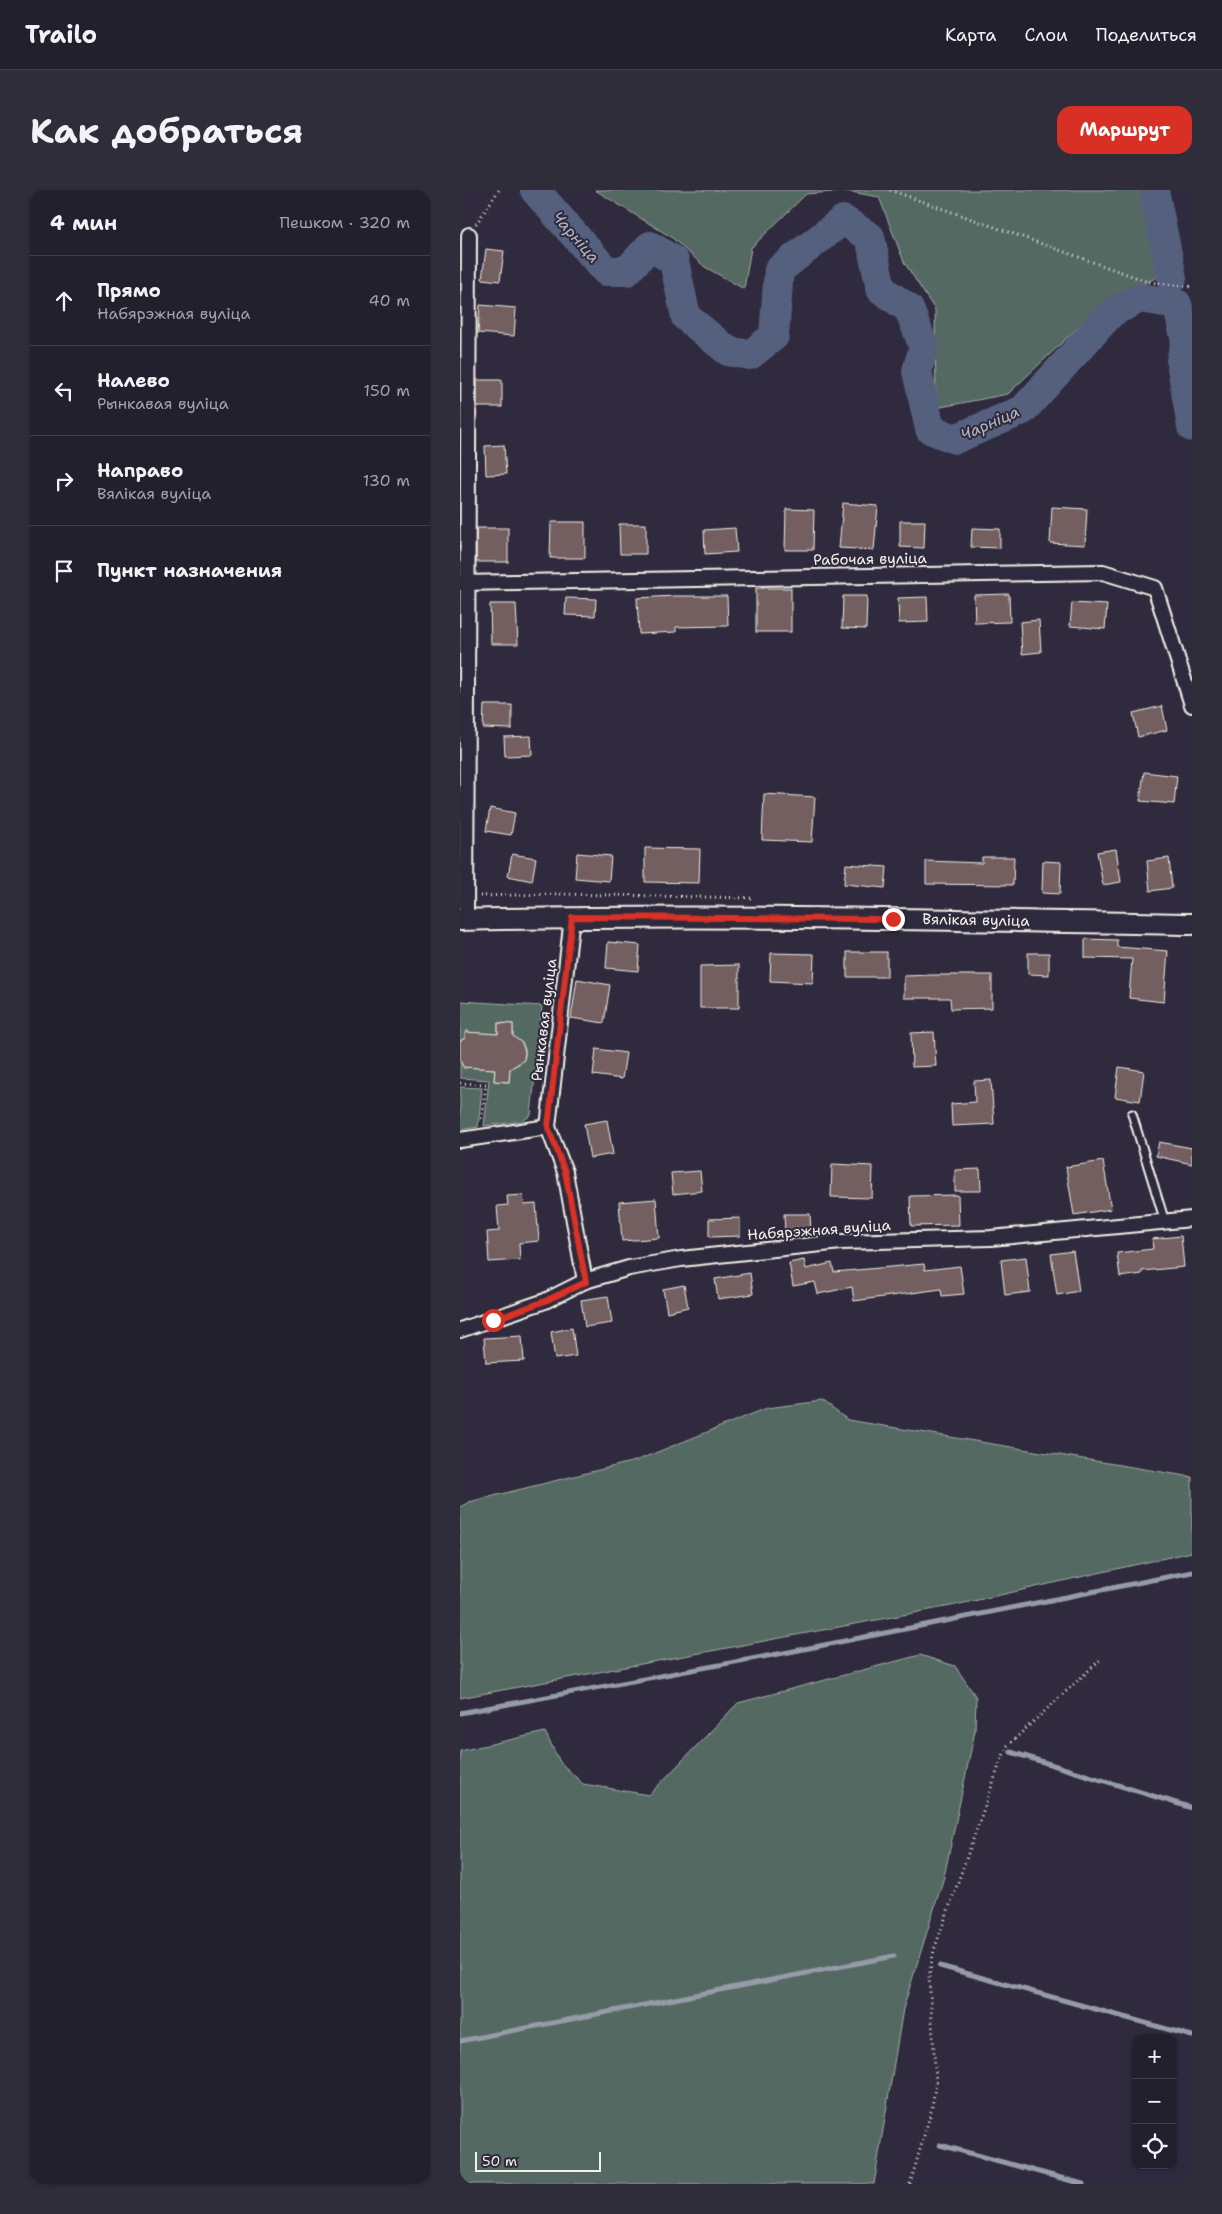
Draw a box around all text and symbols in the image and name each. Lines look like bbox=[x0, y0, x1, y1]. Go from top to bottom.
text: Trailo bbox=[25, 19, 97, 51]
text: Карта bbox=[945, 23, 996, 47]
text: Слои bbox=[1024, 23, 1068, 47]
text: Поделиться bbox=[1096, 23, 1197, 47]
button: Маршрут bbox=[1057, 106, 1192, 154]
text: Как добраться bbox=[30, 107, 303, 154]
water label: Чарніца bbox=[548, 207, 604, 267]
text: 4 мин bbox=[50, 209, 117, 237]
text: Пешком · 320 m bbox=[279, 212, 410, 233]
text: Прямо bbox=[97, 278, 161, 303]
icon: ahead bbox=[50, 287, 78, 315]
text: 40 m bbox=[368, 290, 410, 311]
text: Набярэжная вуліца bbox=[97, 303, 250, 324]
text: Налево bbox=[97, 368, 170, 393]
icon: left bbox=[50, 377, 78, 405]
text: 150 m bbox=[363, 380, 410, 401]
text: Рынкавая вуліца bbox=[97, 393, 229, 414]
water label: Чарніца bbox=[957, 401, 1023, 445]
text: Направо bbox=[97, 458, 183, 483]
icon: right bbox=[50, 467, 78, 495]
text: 130 m bbox=[363, 470, 410, 491]
text: Вялікая вуліца bbox=[97, 483, 211, 504]
street label: Рабочая вуліца bbox=[813, 548, 928, 570]
icon: arrive bbox=[50, 557, 78, 585]
text: Пункт назначения bbox=[97, 558, 282, 583]
route end bbox=[882, 908, 905, 931]
street label: Вялікая вуліца bbox=[922, 909, 1030, 931]
street label: Рынкавая вуліца bbox=[527, 957, 562, 1082]
street label: Набярэжная вуліца bbox=[747, 1215, 892, 1245]
route start bbox=[482, 1309, 505, 1332]
map controls bbox=[1132, 2034, 1177, 2169]
button: + bbox=[1132, 2034, 1177, 2079]
button: − bbox=[1132, 2079, 1177, 2124]
button: locate bbox=[1132, 2124, 1177, 2169]
scale bar bbox=[475, 2149, 601, 2172]
text: 50 m bbox=[482, 2152, 517, 2170]

